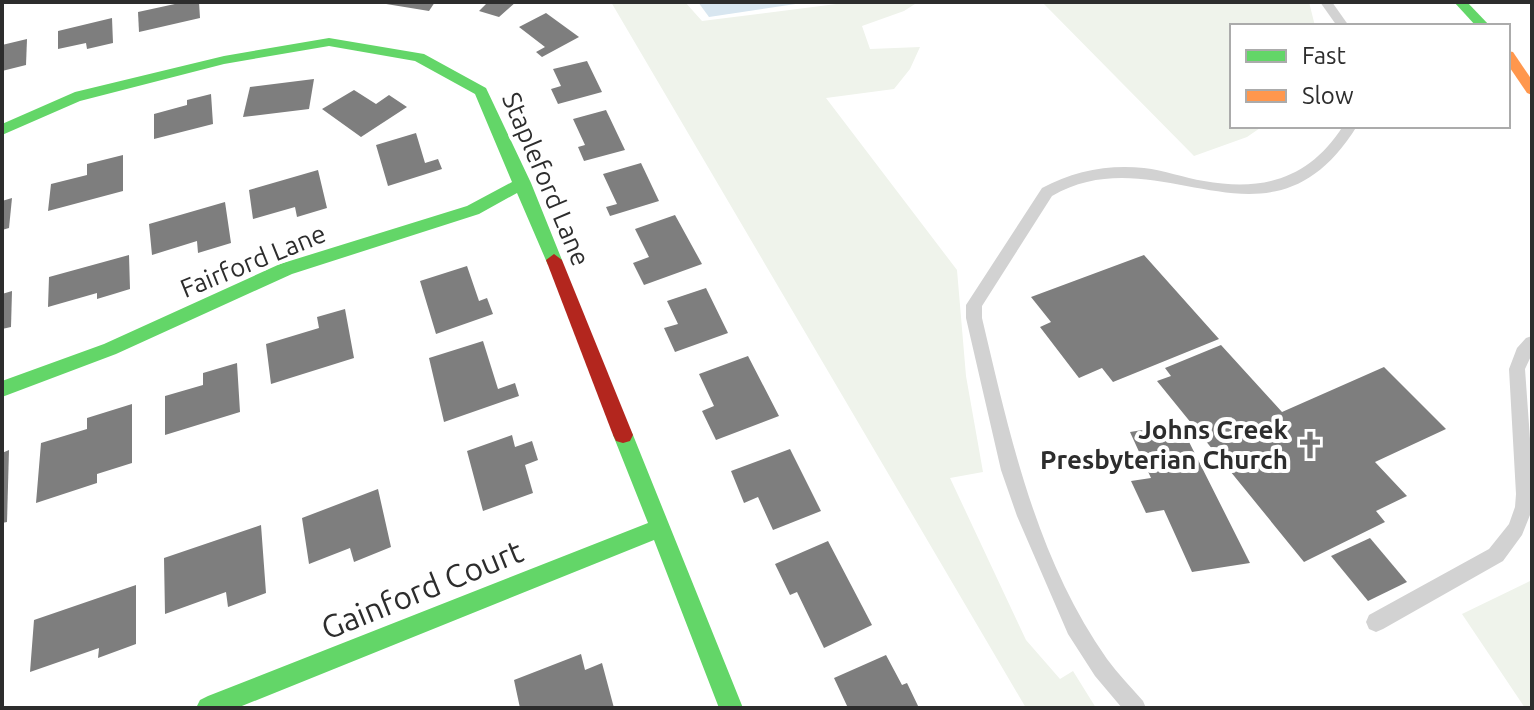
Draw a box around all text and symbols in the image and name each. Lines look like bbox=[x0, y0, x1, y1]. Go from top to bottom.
legend bbox=[1230, 24, 1510, 128]
text: Fast bbox=[1302, 42, 1346, 69]
text: Slow bbox=[1302, 82, 1354, 109]
street label: Stapleford Lane bbox=[497, 88, 596, 270]
street label: Fairford Lane bbox=[176, 218, 330, 303]
place label: Johns Creek Presbyterian Church bbox=[1040, 415, 1288, 474]
church icon: Johns Creek Presbyterian Church bbox=[1295, 430, 1325, 460]
street label: Gainford Court bbox=[316, 532, 528, 646]

